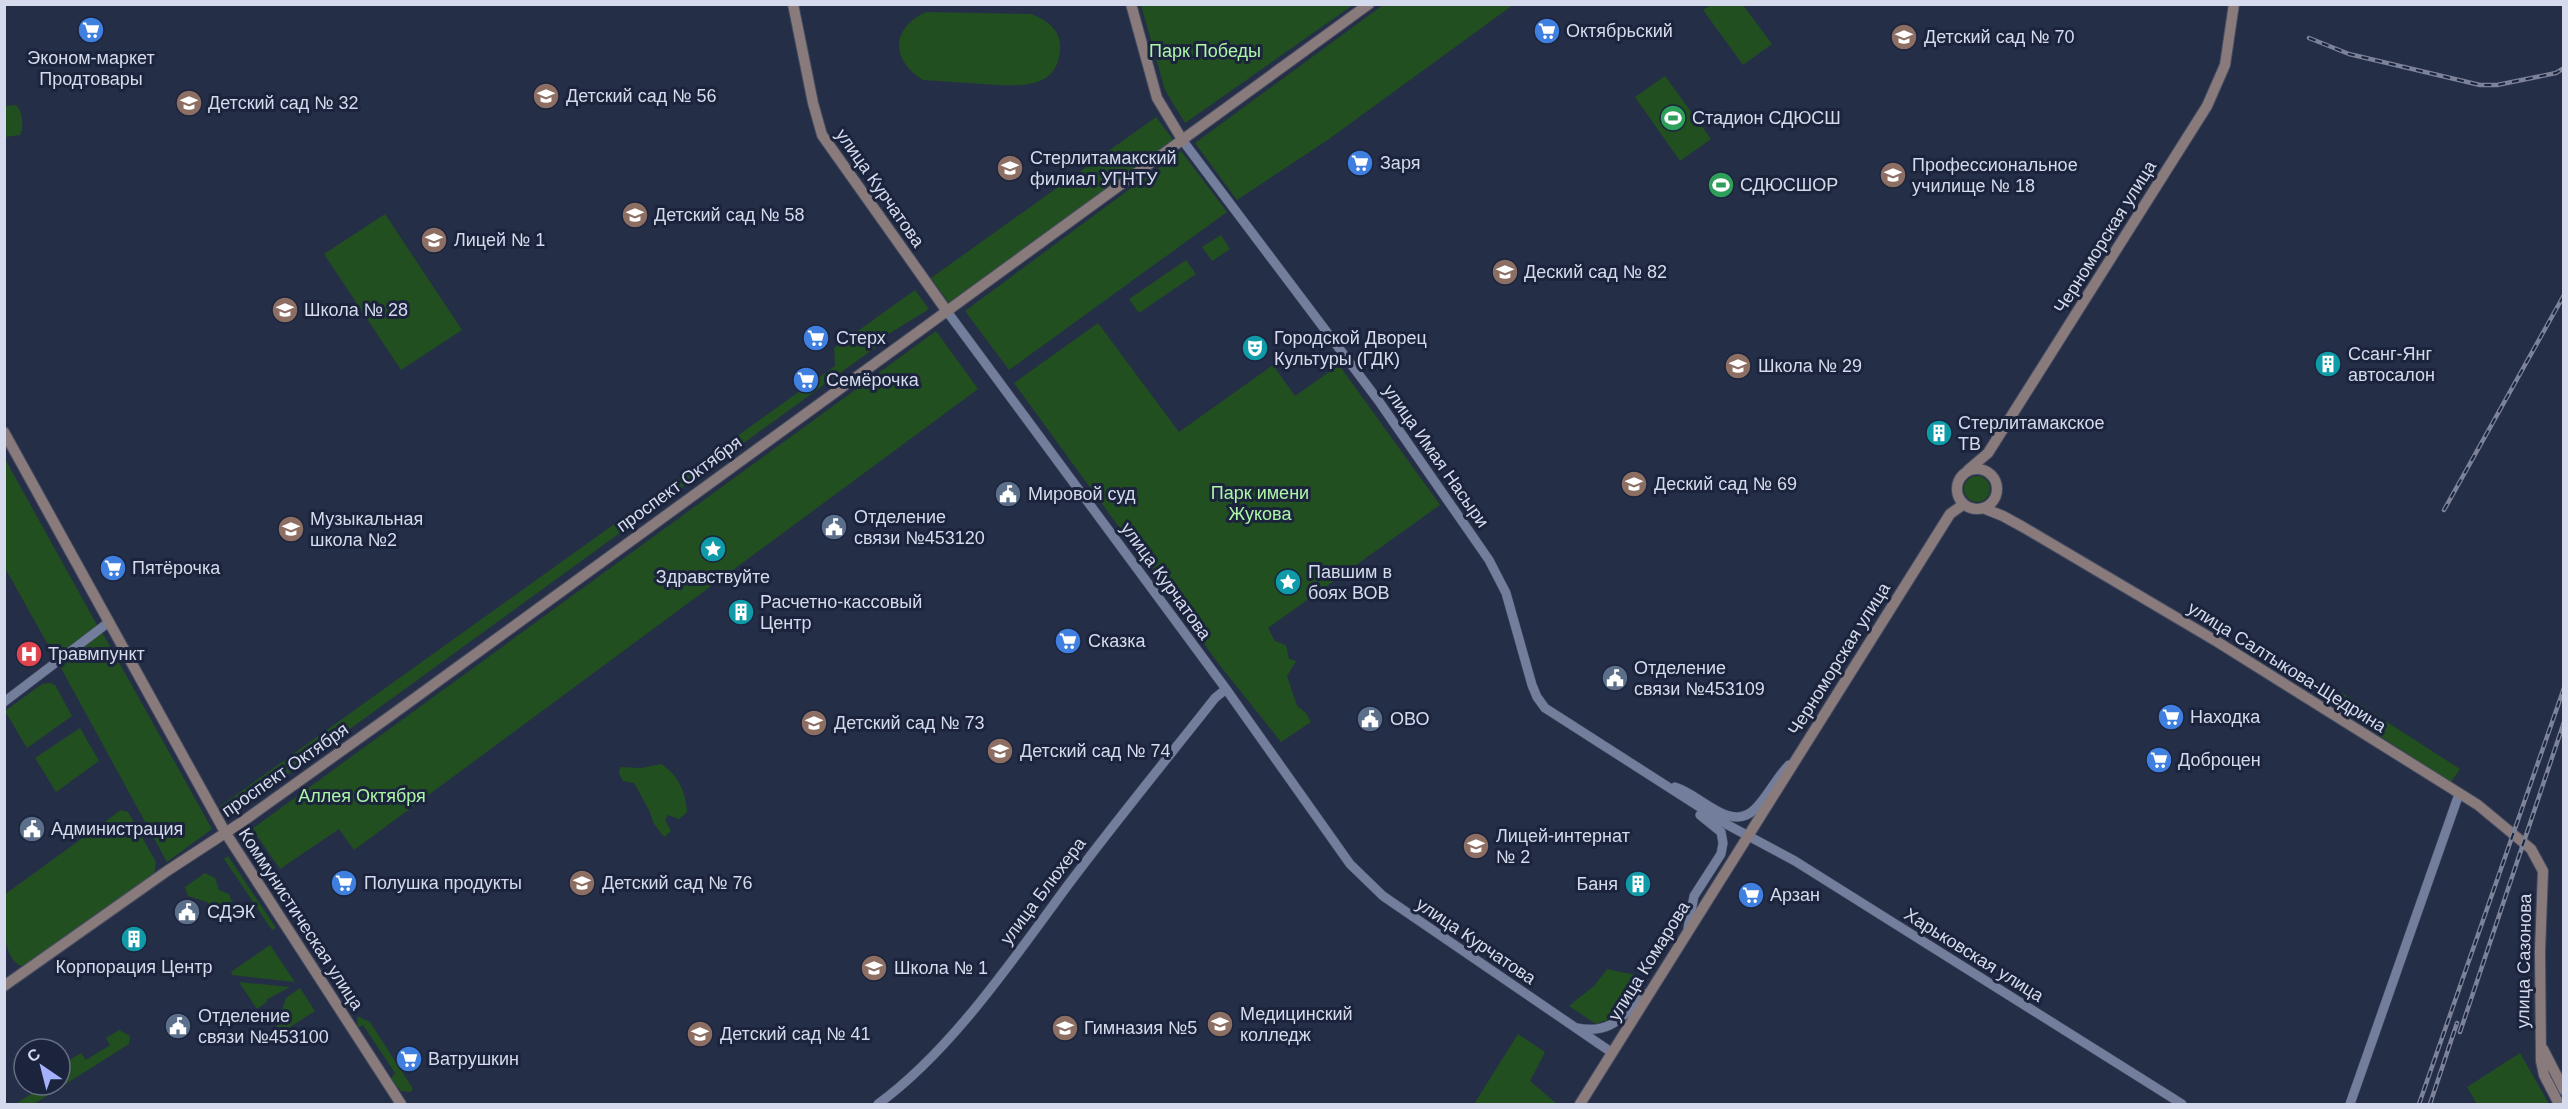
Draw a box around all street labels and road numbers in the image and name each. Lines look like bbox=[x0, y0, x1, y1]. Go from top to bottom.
street label: улица Курчатова bbox=[832, 125, 929, 252]
street label: Черноморская улица bbox=[2050, 156, 2161, 317]
street label: улица Имая Насыри bbox=[1379, 381, 1493, 531]
street label: проспект Октября bbox=[613, 432, 745, 536]
street label: улица Курчатова bbox=[1117, 519, 1216, 644]
street label: Черноморская улица bbox=[1784, 578, 1895, 739]
street label: улица Салтыкова-Щедрина bbox=[2184, 598, 2391, 737]
street label: проспект Октября bbox=[218, 719, 352, 821]
street label: Коммунистическая улица bbox=[235, 824, 368, 1014]
street label: улица Блюхера bbox=[996, 833, 1090, 948]
street label: улица Сазонова bbox=[2513, 892, 2535, 1029]
street label: улица Курчатова bbox=[1412, 894, 1540, 989]
street label: улица Комарова bbox=[1604, 897, 1694, 1024]
street label: Харьковская улица bbox=[1901, 904, 2048, 1006]

